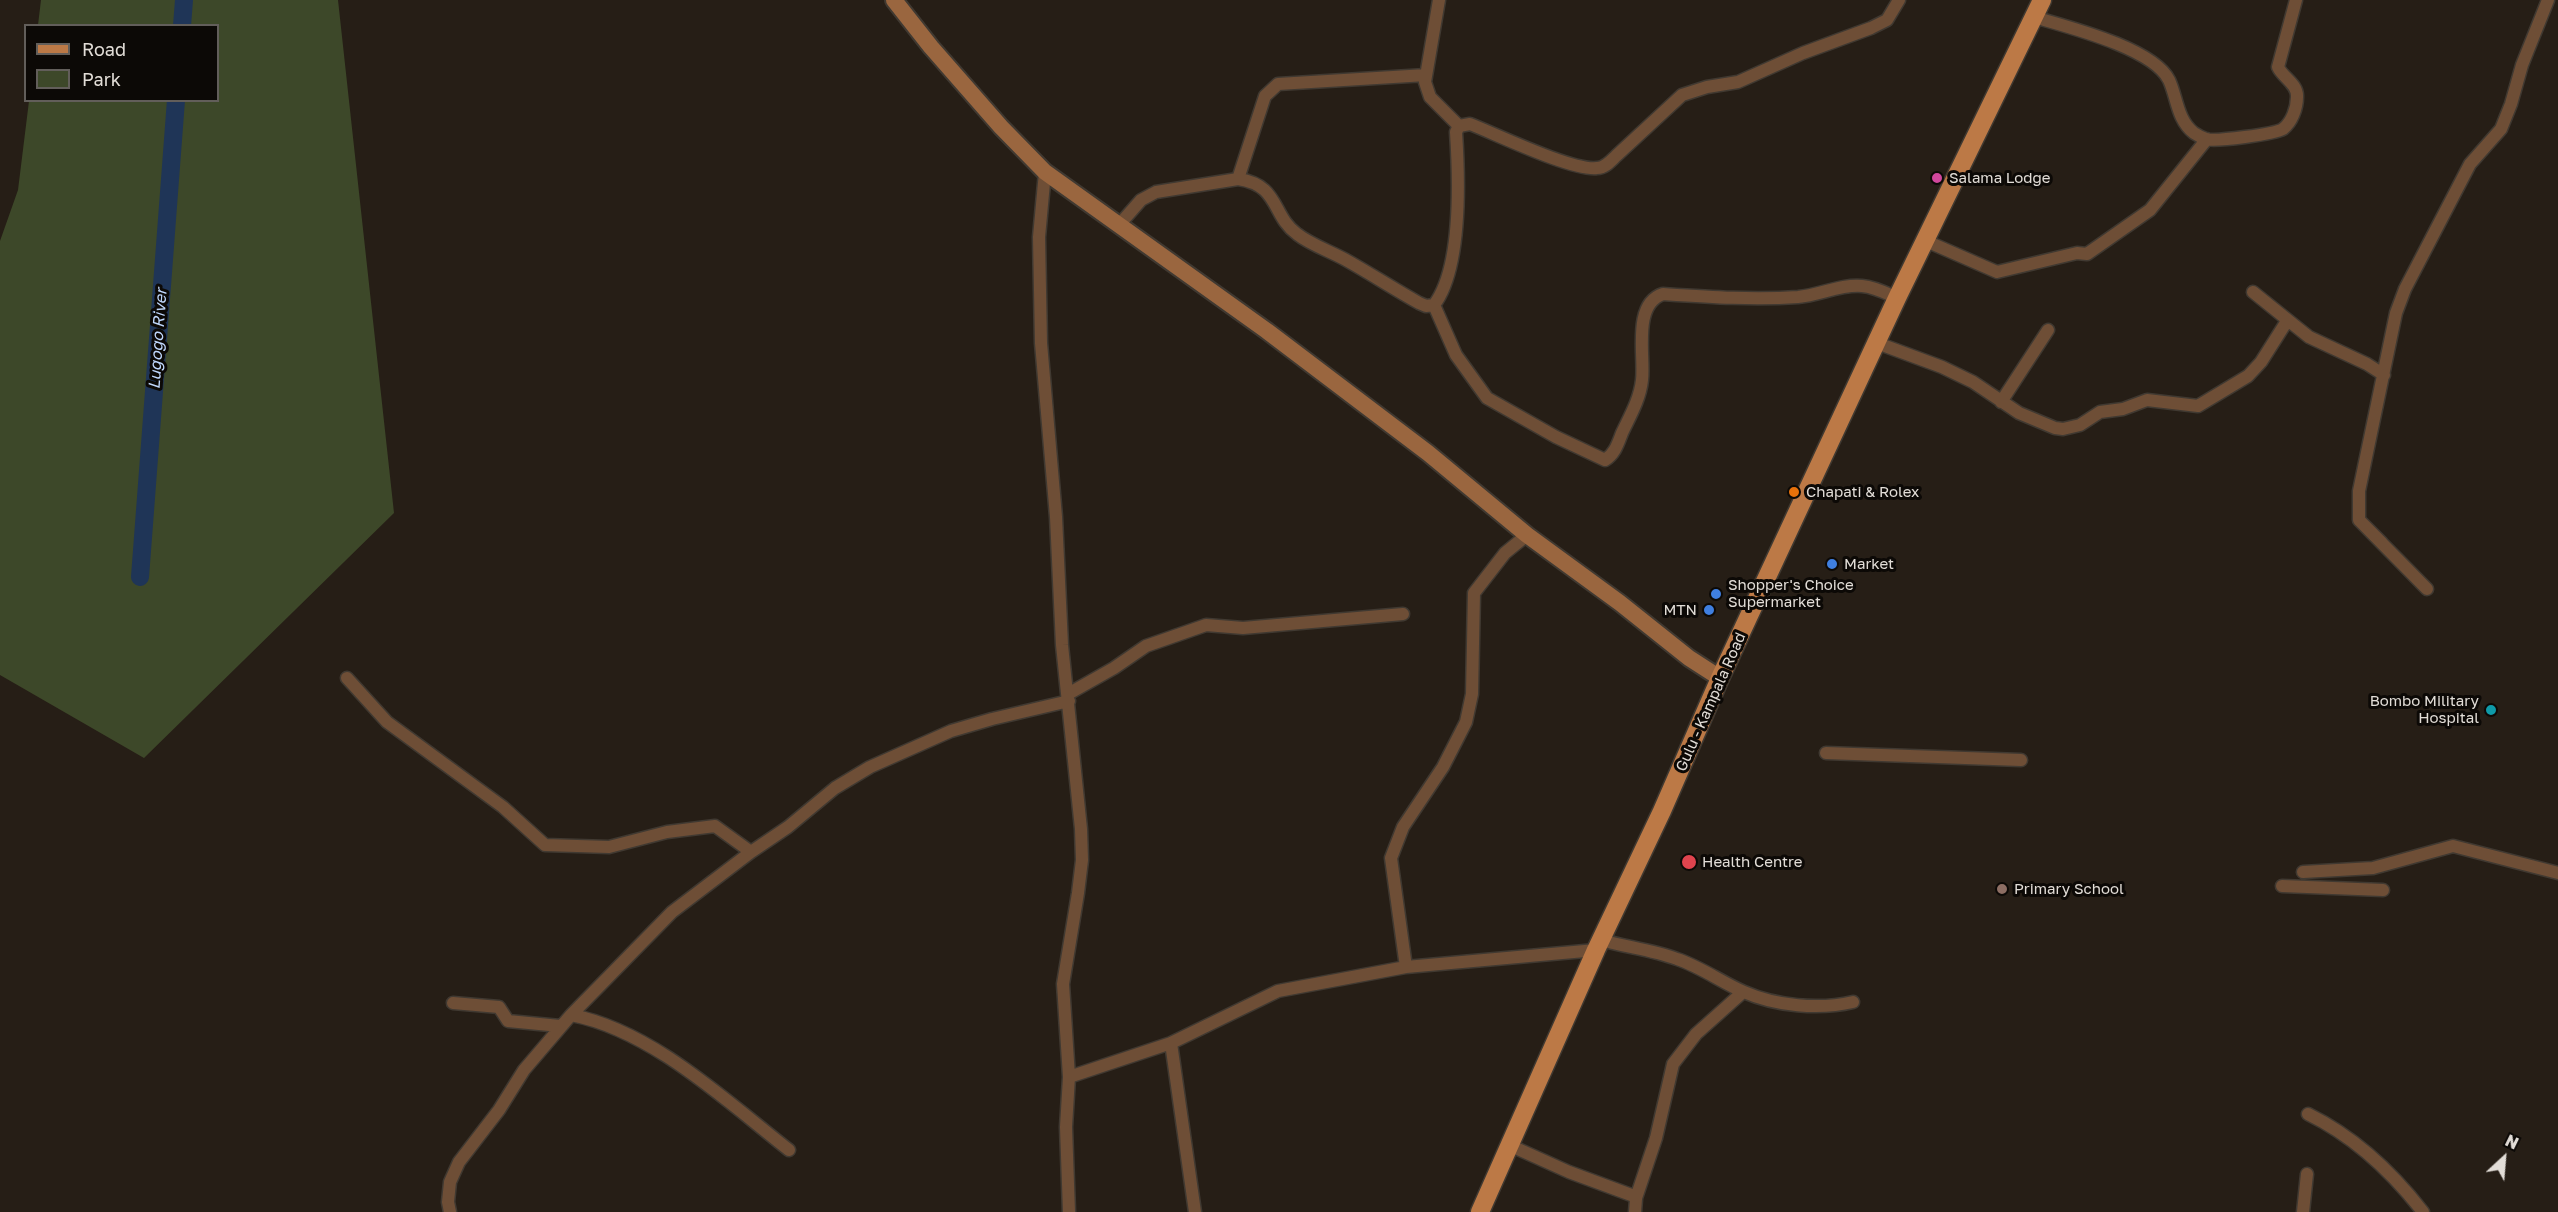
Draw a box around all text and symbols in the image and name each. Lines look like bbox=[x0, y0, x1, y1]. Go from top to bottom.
legend bbox=[24, 24, 219, 102]
text: Road bbox=[82, 38, 126, 60]
text: Park bbox=[82, 68, 121, 90]
place label: Salama Lodge bbox=[1949, 169, 2050, 187]
marker: Salama Lodge bbox=[1930, 171, 1944, 185]
water label: Lugogo River bbox=[145, 288, 171, 390]
place label: Chapati & Rolex bbox=[1806, 483, 1919, 501]
marker: Chapati & Rolex bbox=[1787, 485, 1801, 499]
place label: Market bbox=[1844, 555, 1894, 573]
marker: Market bbox=[1825, 557, 1839, 571]
place label: Shopper's Choice Supermarket bbox=[1728, 576, 1854, 611]
marker: Shopper's Choice Supermarket bbox=[1709, 587, 1723, 601]
place label: MTN bbox=[1663, 601, 1697, 619]
marker: MTN bbox=[1702, 603, 1716, 617]
street label: Gulu - Kampala Road bbox=[1672, 630, 1750, 774]
place label: Bombo Military Hospital bbox=[2370, 692, 2479, 727]
marker: Bombo Military Hospital bbox=[2484, 703, 2498, 717]
marker: Health Centre bbox=[1680, 853, 1698, 871]
place label: Health Centre bbox=[1702, 853, 1802, 871]
place label: Primary School bbox=[2014, 880, 2124, 898]
marker: Primary School bbox=[1995, 882, 2009, 896]
north arrow bbox=[2474, 1128, 2534, 1188]
text: N bbox=[2502, 1130, 2522, 1153]

